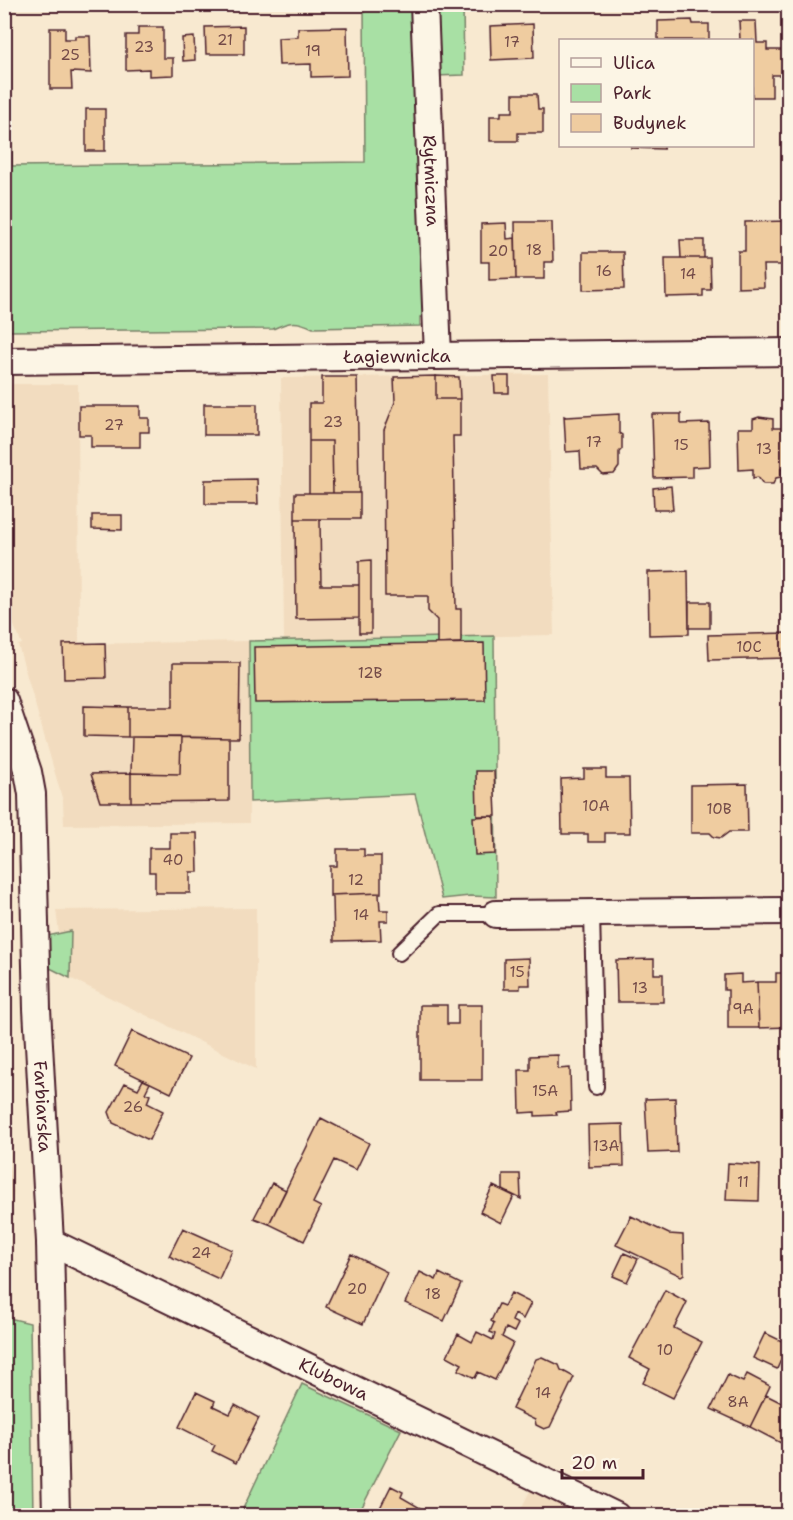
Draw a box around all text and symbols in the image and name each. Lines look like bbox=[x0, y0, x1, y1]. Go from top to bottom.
house number: 21 bbox=[217, 30, 233, 50]
house number: 17 bbox=[504, 32, 520, 52]
house number: 23 bbox=[134, 37, 154, 57]
legend bbox=[559, 39, 754, 147]
house number: 19 bbox=[305, 41, 321, 61]
house number: 25 bbox=[60, 45, 80, 65]
text: Ulica bbox=[613, 51, 655, 75]
text: Park bbox=[613, 81, 652, 105]
text: Budynek bbox=[613, 111, 687, 135]
street label: Rytmiczna bbox=[417, 135, 445, 227]
house number: 18 bbox=[526, 240, 542, 260]
house number: 20 bbox=[488, 241, 508, 261]
house number: 16 bbox=[596, 261, 612, 281]
house number: 14 bbox=[680, 264, 696, 284]
street label: Łagiewnicka bbox=[342, 344, 451, 369]
house number: 23 bbox=[323, 412, 343, 432]
house number: 27 bbox=[104, 415, 124, 435]
house number: 17 bbox=[586, 432, 602, 452]
house number: 15 bbox=[673, 435, 689, 455]
house number: 13 bbox=[756, 439, 772, 459]
house number: 10C bbox=[736, 637, 762, 657]
house number: 12B bbox=[358, 663, 382, 683]
house number: 10A bbox=[582, 796, 610, 816]
house number: 10B bbox=[706, 799, 732, 819]
house number: 40 bbox=[163, 850, 183, 870]
house number: 12 bbox=[348, 870, 364, 890]
house number: 14 bbox=[353, 905, 369, 925]
house number: 15 bbox=[509, 962, 525, 982]
house number: 13 bbox=[632, 978, 648, 998]
house number: 9A bbox=[732, 999, 754, 1019]
street label: Farbiarska bbox=[28, 1060, 57, 1153]
house number: 15A bbox=[532, 1081, 558, 1101]
house number: 26 bbox=[123, 1097, 143, 1117]
house number: 13A bbox=[593, 1136, 619, 1156]
house number: 11 bbox=[737, 1172, 749, 1192]
house number: 24 bbox=[191, 1243, 211, 1263]
house number: 20 bbox=[347, 1279, 367, 1299]
house number: 18 bbox=[425, 1284, 441, 1304]
house number: 10 bbox=[657, 1340, 673, 1360]
street label: Klubowa bbox=[295, 1352, 372, 1406]
house number: 14 bbox=[535, 1383, 551, 1403]
house number: 8A bbox=[727, 1392, 749, 1412]
scale bar bbox=[562, 1442, 643, 1480]
text: 20 m bbox=[571, 1451, 617, 1475]

